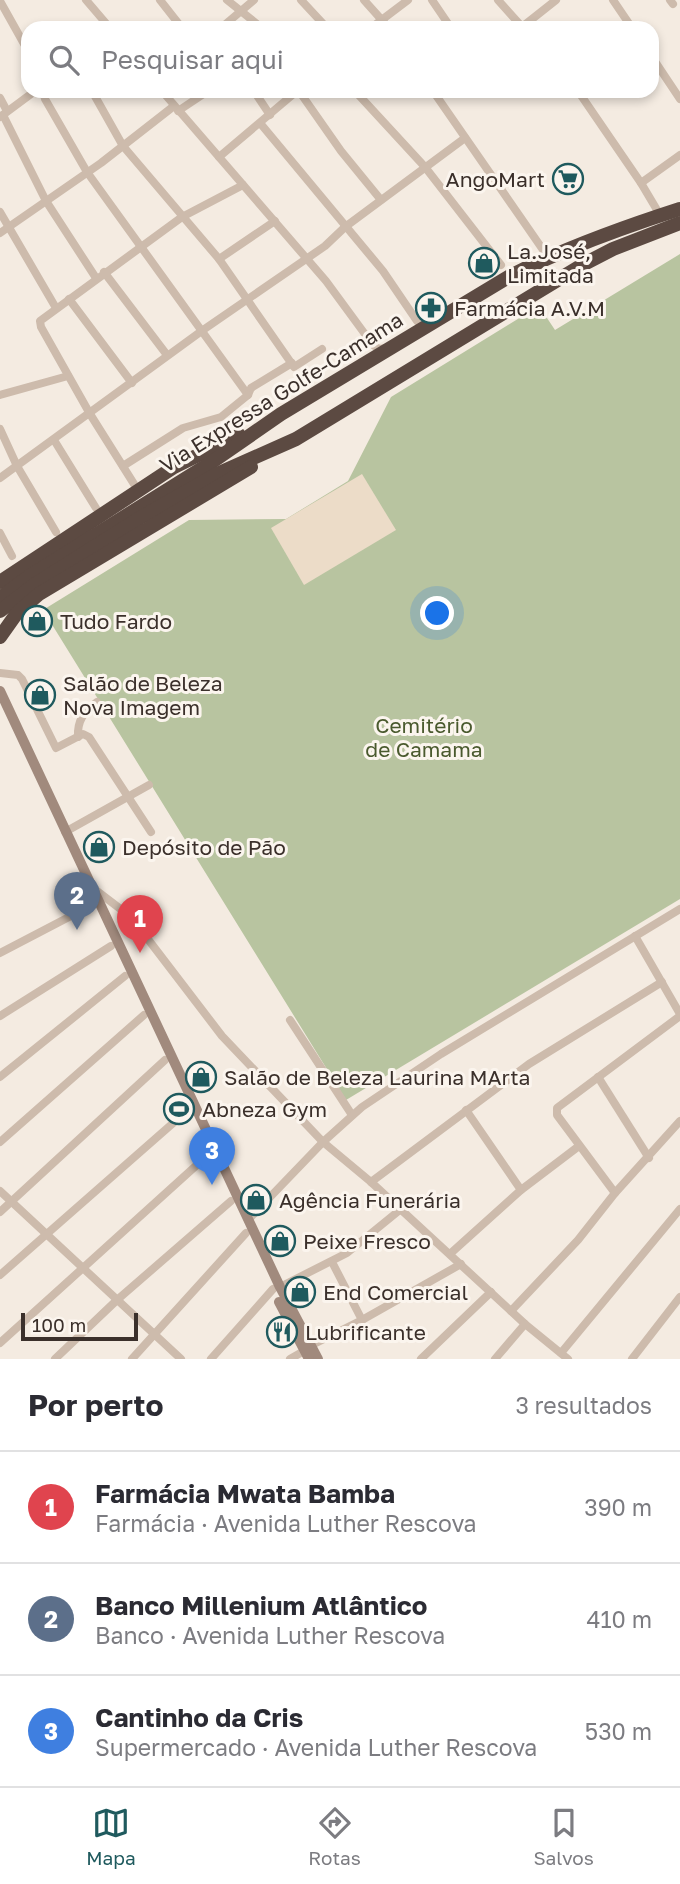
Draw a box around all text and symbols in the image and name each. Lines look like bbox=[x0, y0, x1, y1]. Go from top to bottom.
search box bbox=[21, 21, 659, 98]
icon: search bbox=[45, 41, 83, 79]
text: Pesquisar aqui bbox=[101, 44, 284, 75]
supermarket icon: AngoMart bbox=[551, 162, 585, 196]
place label: AngoMart bbox=[446, 166, 545, 192]
place label: La.José, Limitada bbox=[507, 238, 594, 288]
shop icon: La.José, Limitada bbox=[467, 246, 501, 280]
pharmacy icon: Farmácia A.V.M bbox=[414, 291, 448, 325]
place label: Farmácia A.V.M bbox=[454, 295, 605, 321]
street label: Via Expressa Golfe-Camama bbox=[155, 306, 407, 478]
your location bbox=[420, 596, 454, 630]
shop icon: Tudo Fardo bbox=[20, 604, 54, 638]
place label: Tudo Fardo bbox=[60, 608, 172, 634]
place label: Salão de Beleza Nova Imagem bbox=[63, 670, 223, 720]
shop icon: Salão de Beleza Nova Imagem bbox=[23, 678, 57, 712]
park label: Cemitério de Camama bbox=[365, 712, 483, 762]
shop icon: Depósito de Pão bbox=[82, 830, 116, 864]
place label: Depósito de Pão bbox=[122, 834, 286, 860]
pin: 2 bbox=[54, 872, 100, 930]
pin: 1 bbox=[117, 895, 163, 953]
shop icon: Salão de Beleza Laurina MArta bbox=[184, 1060, 218, 1094]
place label: Salão de Beleza Laurina MArta bbox=[224, 1064, 530, 1090]
sports icon: Abneza Gym bbox=[162, 1092, 196, 1126]
place label: Abneza Gym bbox=[202, 1096, 327, 1122]
pin: 3 bbox=[189, 1127, 235, 1185]
shop icon: Agência Funerária bbox=[239, 1183, 273, 1217]
place label: Agência Funerária bbox=[279, 1187, 461, 1213]
shop icon: Peixe Fresco bbox=[263, 1224, 297, 1258]
place label: Peixe Fresco bbox=[303, 1228, 431, 1254]
shop icon: End Comercial bbox=[283, 1275, 317, 1309]
place label: End Comercial bbox=[323, 1279, 468, 1305]
scale bar bbox=[21, 1310, 138, 1342]
text: 100 m bbox=[32, 1313, 86, 1336]
restaurant icon: Lubrificante bbox=[265, 1315, 299, 1349]
place label: Lubrificante bbox=[305, 1319, 426, 1345]
text: Por perto bbox=[28, 1387, 163, 1423]
text: 3 resultados bbox=[515, 1391, 652, 1419]
text: Farmácia Mwata Bamba bbox=[95, 1478, 395, 1509]
text: 1 bbox=[45, 1493, 57, 1521]
text: 390 m bbox=[584, 1493, 652, 1521]
text: Farmácia · Avenida Luther Rescova bbox=[95, 1509, 477, 1537]
text: Banco Millenium Atlântico bbox=[95, 1590, 427, 1621]
text: 2 bbox=[44, 1605, 58, 1633]
text: 410 m bbox=[586, 1605, 652, 1633]
text: Banco · Avenida Luther Rescova bbox=[95, 1621, 445, 1649]
text: Cantinho da Cris bbox=[95, 1702, 303, 1733]
text: 3 bbox=[44, 1717, 58, 1745]
text: 530 m bbox=[585, 1717, 652, 1745]
text: Supermercado · Avenida Luther Rescova bbox=[95, 1733, 537, 1761]
tab: Mapa bbox=[86, 1804, 136, 1869]
tab: Rotas bbox=[308, 1804, 361, 1869]
tab: Salvos bbox=[533, 1804, 594, 1869]

